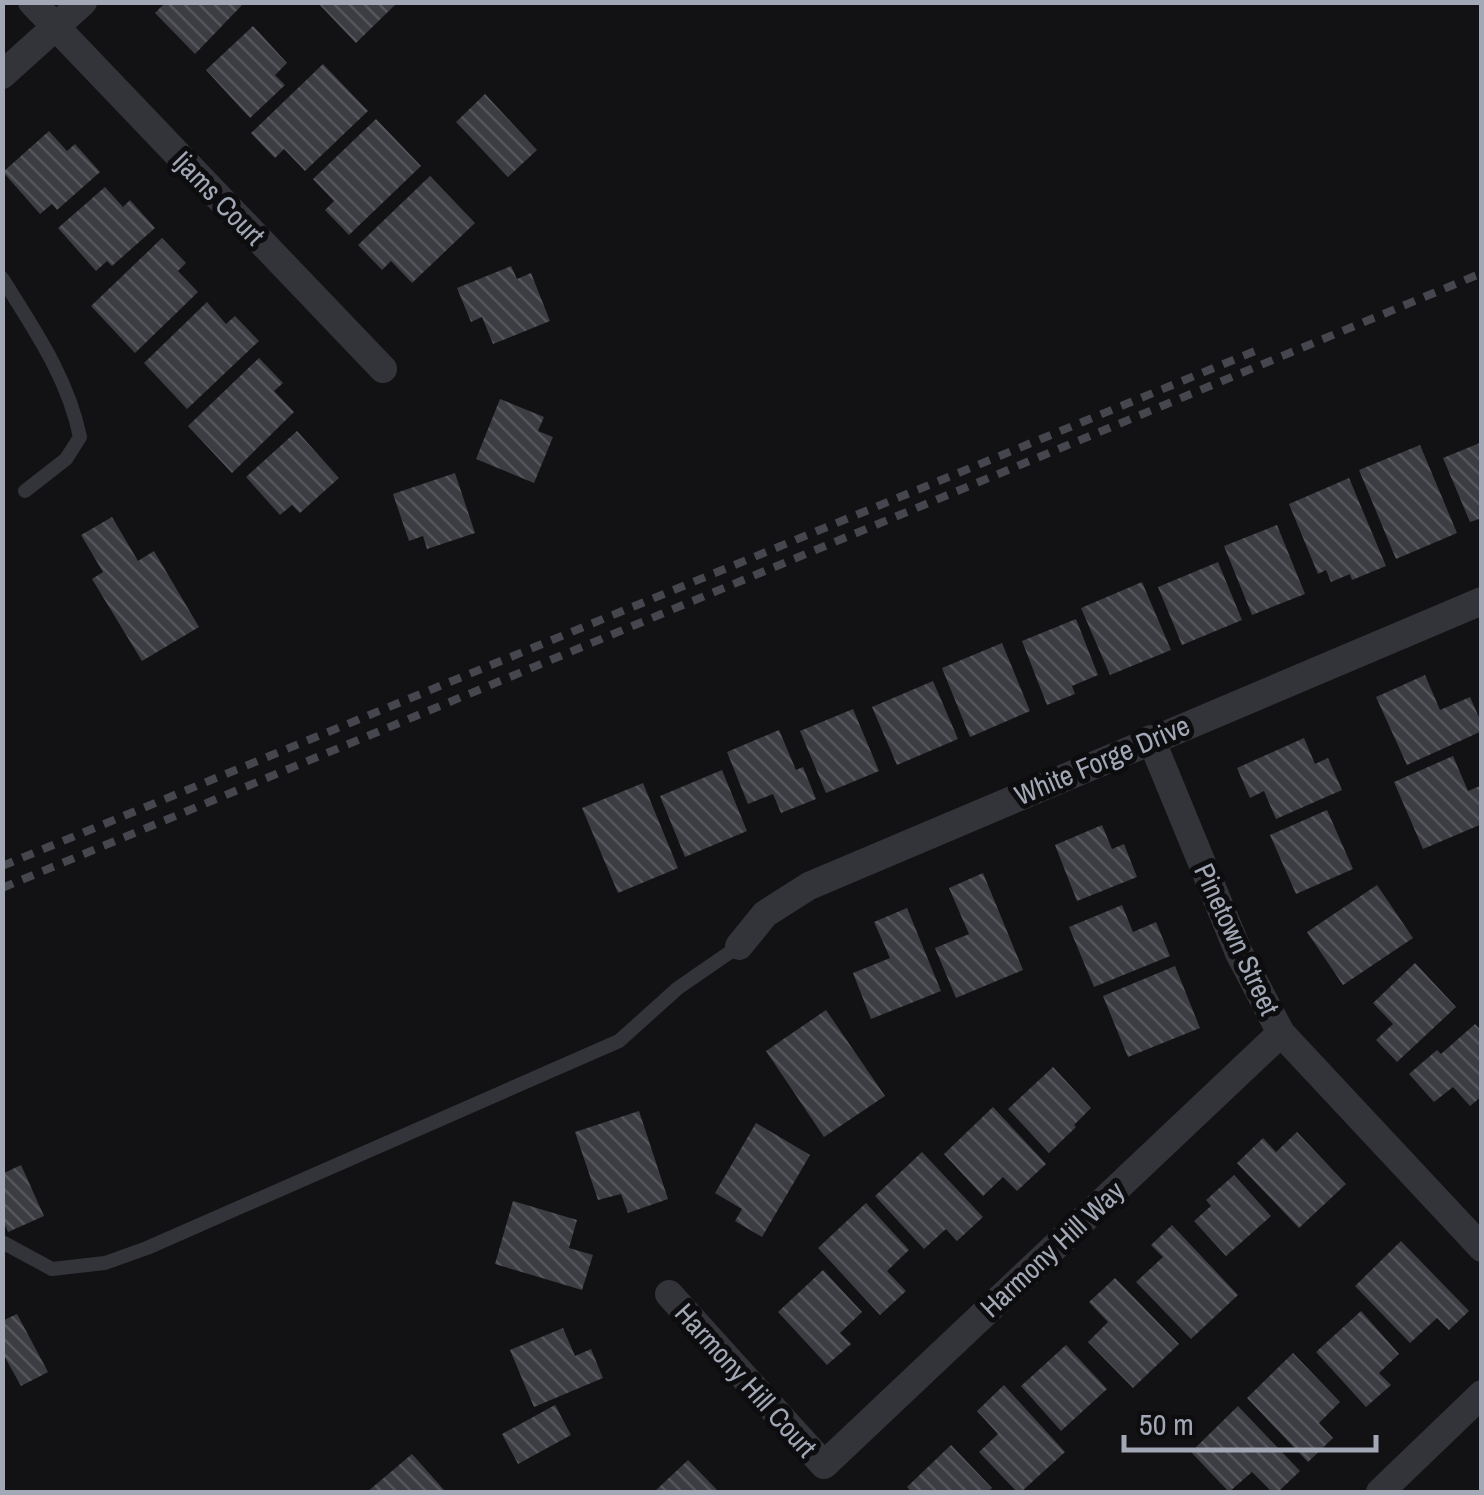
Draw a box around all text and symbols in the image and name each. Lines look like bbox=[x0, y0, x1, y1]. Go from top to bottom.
street label: Ijams Court bbox=[165, 143, 273, 253]
street label: White Forge Drive bbox=[1009, 706, 1195, 814]
street label: Pinetown Street bbox=[1185, 857, 1289, 1021]
street label: Harmony Hill Way bbox=[972, 1172, 1133, 1326]
street label: Harmony Hill Court bbox=[667, 1295, 825, 1465]
scale bar bbox=[1124, 1390, 1376, 1452]
text: 50 m bbox=[1139, 1404, 1194, 1444]

